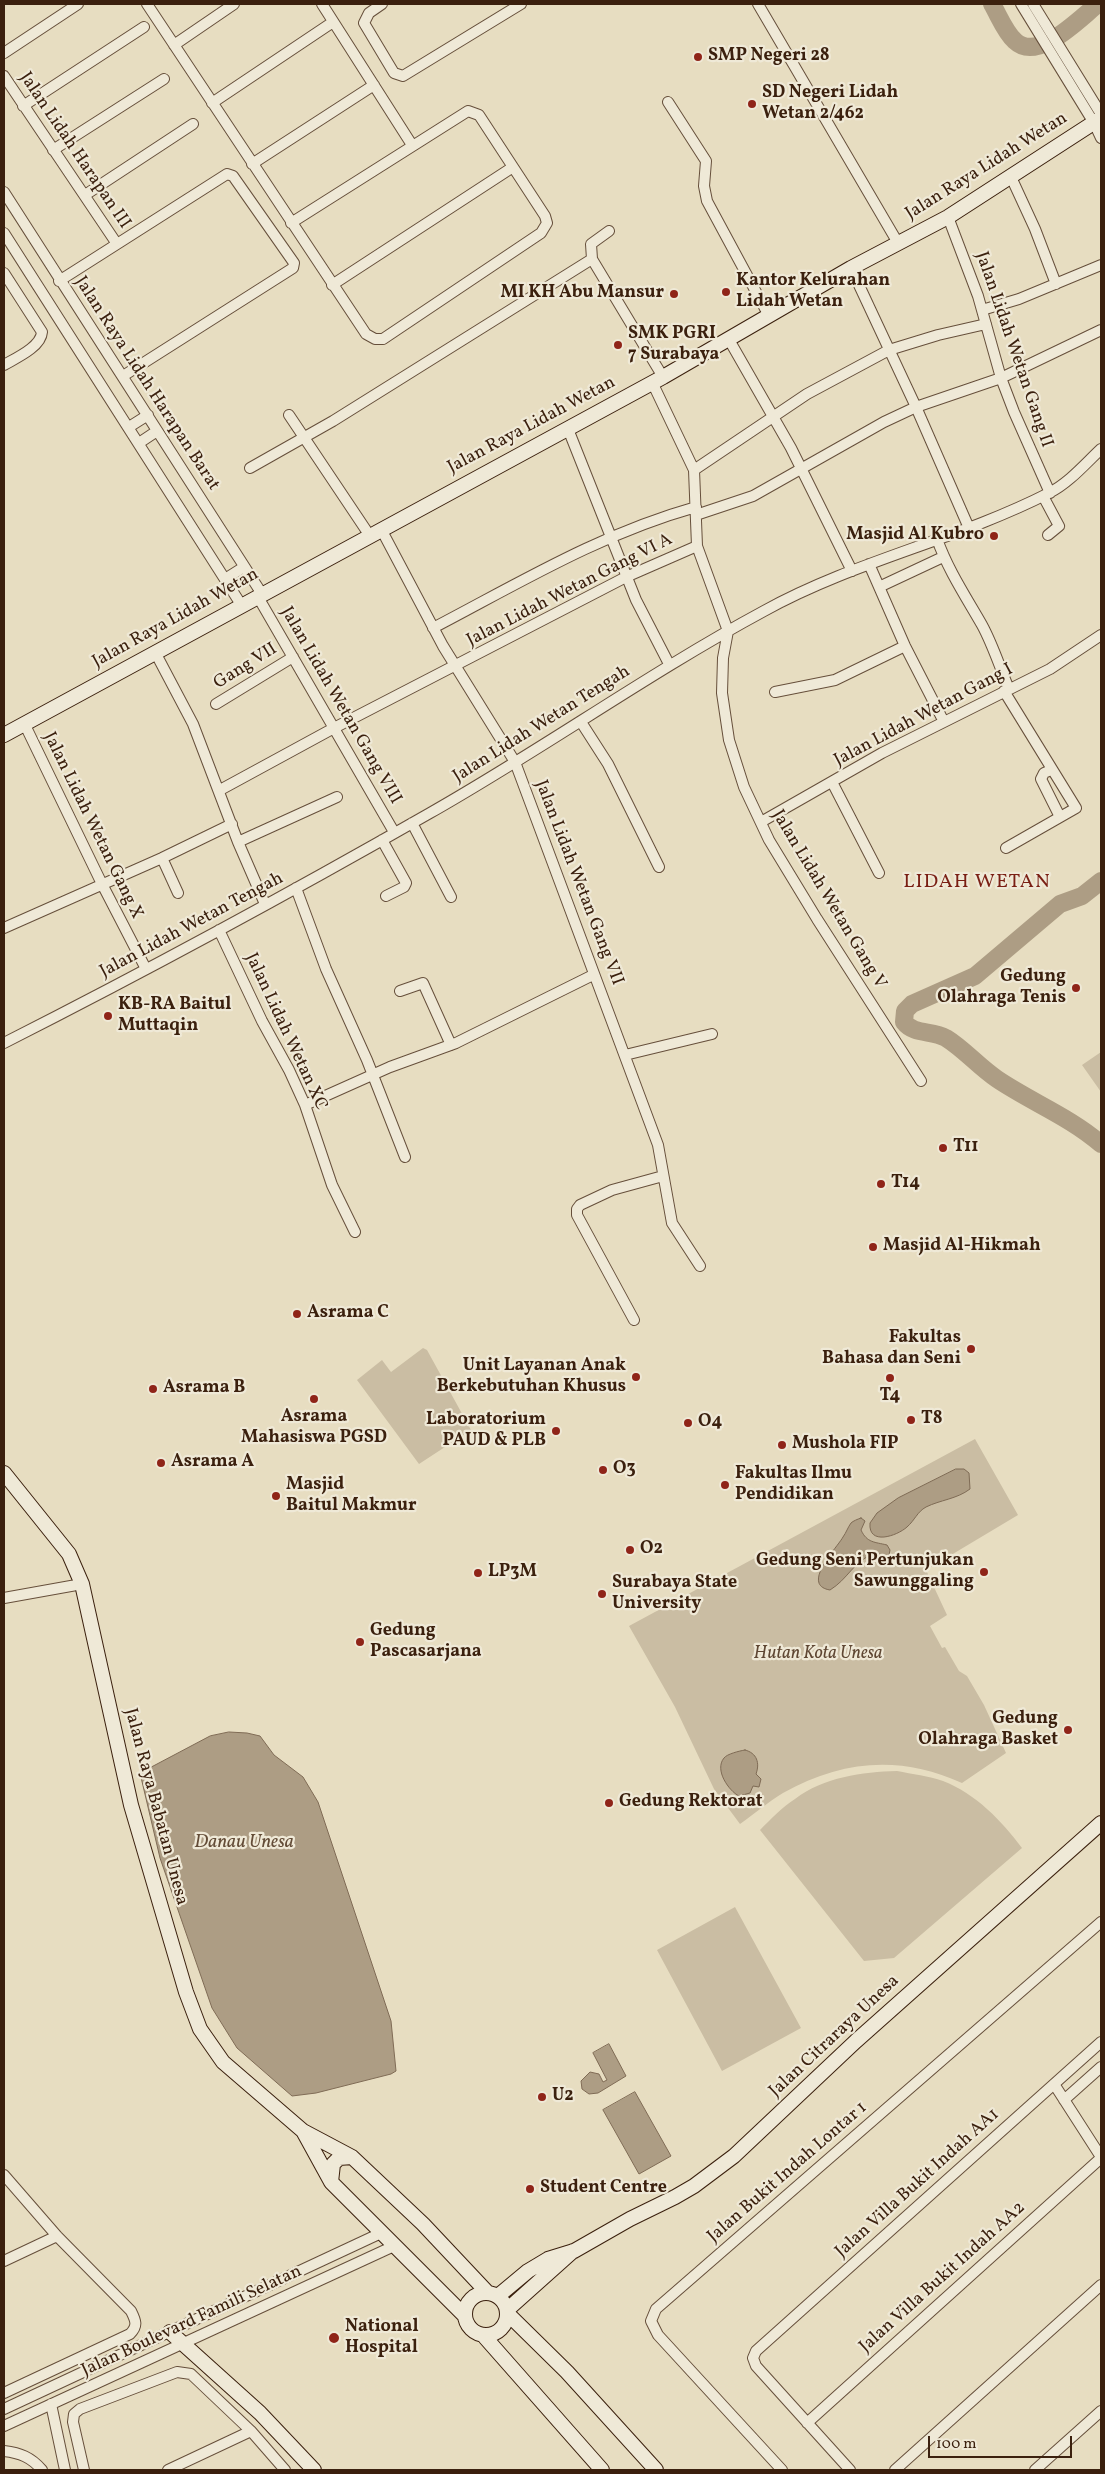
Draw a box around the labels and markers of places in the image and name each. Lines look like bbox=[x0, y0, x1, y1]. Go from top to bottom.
place label: SMP Negeri 28 bbox=[708, 46, 830, 68]
marker: SMP Negeri 28 bbox=[692, 51, 704, 63]
place label: SD Negeri Lidah Wetan 2/462 bbox=[762, 83, 898, 126]
marker: SD Negeri Lidah Wetan 2/462 bbox=[746, 98, 758, 110]
place label: Kantor Kelurahan Lidah Wetan bbox=[736, 271, 890, 314]
place label: MI KH Abu Mansur bbox=[500, 283, 664, 305]
marker: Kantor Kelurahan Lidah Wetan bbox=[720, 286, 732, 298]
marker: MI KH Abu Mansur bbox=[668, 288, 680, 300]
place label: SMK PGRI 7 Surabaya bbox=[628, 324, 719, 366]
marker: SMK PGRI 7 Surabaya bbox=[612, 339, 624, 351]
place label: Masjid Al Kubro bbox=[846, 525, 984, 547]
marker: Masjid Al Kubro bbox=[988, 530, 1000, 542]
place label: Gedung Olahraga Tenis bbox=[937, 967, 1066, 1010]
marker: Gedung Olahraga Tenis bbox=[1070, 982, 1082, 994]
place label: KB-RA Baitul Muttaqin bbox=[118, 995, 231, 1038]
marker: KB-RA Baitul Muttaqin bbox=[102, 1010, 114, 1022]
place label: T11 bbox=[953, 1137, 979, 1159]
marker: T11 bbox=[937, 1142, 949, 1154]
place label: T14 bbox=[891, 1173, 920, 1195]
marker: T14 bbox=[875, 1178, 887, 1190]
place label: Masjid Al-Hikmah bbox=[883, 1236, 1041, 1258]
marker: Masjid Al-Hikmah bbox=[867, 1241, 879, 1253]
place label: Asrama C bbox=[307, 1303, 389, 1325]
marker: Asrama C bbox=[291, 1308, 303, 1320]
place label: Fakultas Bahasa dan Seni bbox=[822, 1328, 961, 1370]
marker: Fakultas Bahasa dan Seni bbox=[965, 1343, 977, 1355]
place label: Unit Layanan Anak Berkebutuhan Khusus bbox=[437, 1356, 626, 1398]
marker: Unit Layanan Anak Berkebutuhan Khusus bbox=[630, 1371, 642, 1383]
marker: T4 bbox=[884, 1372, 896, 1384]
place label: Asrama B bbox=[163, 1378, 245, 1400]
marker: Asrama B bbox=[147, 1383, 159, 1395]
place label: T4 bbox=[880, 1386, 900, 1408]
marker: Asrama Mahasiswa PGSD bbox=[308, 1393, 320, 1405]
place label: Asrama Mahasiswa PGSD bbox=[241, 1407, 387, 1450]
place label: T8 bbox=[921, 1409, 943, 1431]
place label: Laboratorium PAUD & PLB bbox=[426, 1410, 546, 1452]
place label: O4 bbox=[698, 1412, 722, 1434]
marker: T8 bbox=[905, 1414, 917, 1426]
marker: O4 bbox=[682, 1417, 694, 1429]
marker: Laboratorium PAUD & PLB bbox=[550, 1425, 562, 1437]
place label: Mushola FIP bbox=[792, 1434, 899, 1456]
marker: Mushola FIP bbox=[776, 1439, 788, 1451]
place label: Asrama A bbox=[171, 1452, 254, 1474]
marker: Asrama A bbox=[155, 1457, 167, 1469]
place label: O3 bbox=[613, 1459, 636, 1481]
marker: O3 bbox=[597, 1464, 609, 1476]
place label: Fakultas Ilmu Pendidikan bbox=[735, 1464, 852, 1506]
place label: Masjid Baitul Makmur bbox=[286, 1475, 416, 1518]
marker: Fakultas Ilmu Pendidikan bbox=[719, 1479, 731, 1491]
marker: Masjid Baitul Makmur bbox=[270, 1490, 282, 1502]
place label: O2 bbox=[640, 1539, 663, 1561]
marker: O2 bbox=[624, 1544, 636, 1556]
place label: Gedung Seni Pertunjukan Sawunggaling bbox=[756, 1551, 974, 1594]
place label: LP3M bbox=[488, 1562, 537, 1584]
marker: Gedung Seni Pertunjukan Sawunggaling bbox=[978, 1566, 990, 1578]
marker: LP3M bbox=[472, 1567, 484, 1579]
place label: Surabaya State University bbox=[612, 1573, 737, 1616]
marker: Surabaya State University bbox=[596, 1588, 608, 1600]
place label: Gedung Pascasarjana bbox=[370, 1621, 482, 1664]
marker: Gedung Pascasarjana bbox=[354, 1636, 366, 1648]
place label: Gedung Olahraga Basket bbox=[918, 1709, 1058, 1752]
marker: Gedung Olahraga Basket bbox=[1062, 1724, 1074, 1736]
place label: Gedung Rektorat bbox=[619, 1792, 763, 1814]
marker: Gedung Rektorat bbox=[603, 1797, 615, 1809]
place label: U2 bbox=[552, 2086, 574, 2108]
marker: U2 bbox=[536, 2091, 548, 2103]
place label: Student Centre bbox=[540, 2178, 667, 2200]
marker: Student Centre bbox=[524, 2183, 536, 2195]
place label: National Hospital bbox=[345, 2317, 419, 2360]
marker: National Hospital bbox=[327, 2331, 341, 2345]

